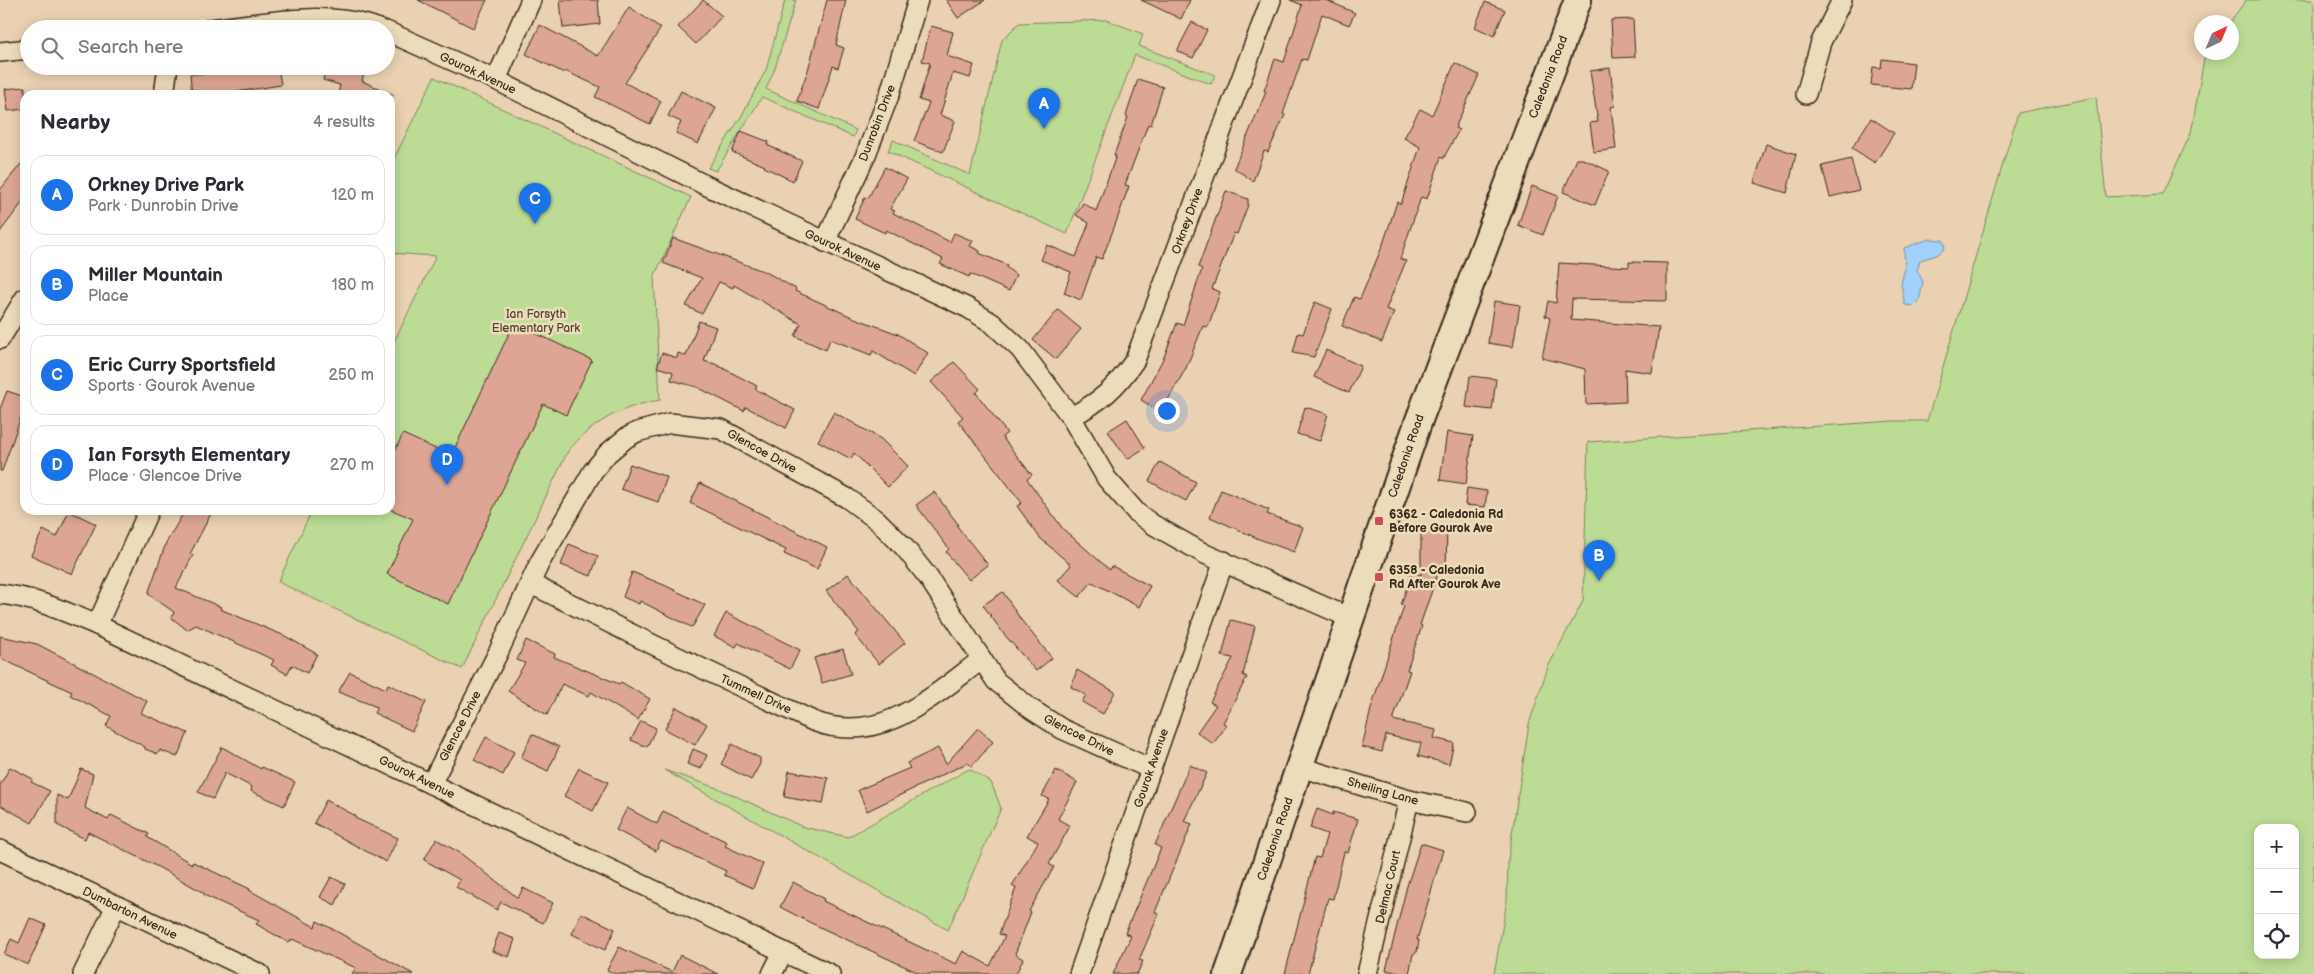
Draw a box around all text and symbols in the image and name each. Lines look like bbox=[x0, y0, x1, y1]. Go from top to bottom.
north arrow bbox=[2194, 15, 2239, 60]
search box bbox=[20, 20, 395, 75]
icon: search bbox=[38, 34, 66, 62]
street label: Caledonia Road bbox=[1526, 34, 1571, 121]
text: Search here bbox=[78, 36, 183, 59]
street label: Gourok Avenue bbox=[437, 49, 518, 98]
street label: Dunrobin Drive bbox=[856, 83, 899, 164]
pin: A bbox=[1028, 88, 1060, 129]
text: Nearby bbox=[40, 110, 110, 135]
text: 4 results bbox=[313, 113, 375, 132]
text: Orkney Drive Park bbox=[88, 174, 244, 197]
pin: C bbox=[519, 183, 551, 224]
text: A bbox=[52, 186, 62, 205]
text: 120 m bbox=[331, 186, 374, 205]
street label: Orkney Drive bbox=[1169, 186, 1206, 256]
text: Park · Dunrobin Drive bbox=[88, 197, 238, 216]
street label: Gourok Avenue bbox=[802, 226, 883, 275]
text: Miller Mountain bbox=[88, 264, 223, 287]
text: B bbox=[51, 276, 63, 295]
text: 180 m bbox=[332, 276, 374, 295]
text: Place bbox=[88, 287, 129, 306]
park label: Ian Forsyth Elementary Park bbox=[492, 307, 580, 336]
text: Eric Curry Sportsfield bbox=[88, 354, 276, 377]
text: C bbox=[51, 366, 63, 385]
text: 250 m bbox=[328, 366, 374, 385]
text: Sports · Gourok Avenue bbox=[88, 377, 255, 396]
your location bbox=[1154, 398, 1180, 424]
street label: Caledonia Road bbox=[1385, 412, 1428, 500]
street label: Glencoe Drive bbox=[724, 426, 799, 477]
text: Ian Forsyth Elementary bbox=[88, 444, 290, 467]
pin: D bbox=[431, 444, 463, 485]
text: D bbox=[51, 456, 63, 475]
text: 270 m bbox=[330, 456, 374, 475]
text: Place · Glencoe Drive bbox=[88, 467, 242, 486]
place label: 6362 - Caledonia Rd Before Gourok Ave bbox=[1389, 507, 1503, 536]
marker: 6362 - Caledonia Rd Before Gourok Ave bbox=[1373, 515, 1385, 527]
pin: B bbox=[1583, 540, 1615, 581]
place label: 6358 - Caledonia Rd After Gourok Ave bbox=[1389, 563, 1501, 592]
marker: 6358 - Caledonia Rd After Gourok Ave bbox=[1373, 571, 1385, 583]
street label: Tummell Drive bbox=[718, 671, 794, 717]
street label: Glencoe Drive bbox=[436, 688, 485, 764]
street label: Glencoe Drive bbox=[1041, 711, 1117, 760]
street label: Gourok Avenue bbox=[1131, 727, 1172, 810]
street label: Gourok Avenue bbox=[376, 753, 457, 802]
street label: Sheiling Lane bbox=[1345, 774, 1420, 809]
street label: Caledonia Road bbox=[1254, 795, 1297, 883]
map controls bbox=[2254, 824, 2299, 959]
button: + bbox=[2254, 824, 2299, 869]
street label: Delmac Court bbox=[1373, 849, 1404, 925]
button: − bbox=[2254, 869, 2299, 914]
street label: Dumbarton Avenue bbox=[80, 884, 180, 943]
button: locate bbox=[2254, 914, 2299, 959]

